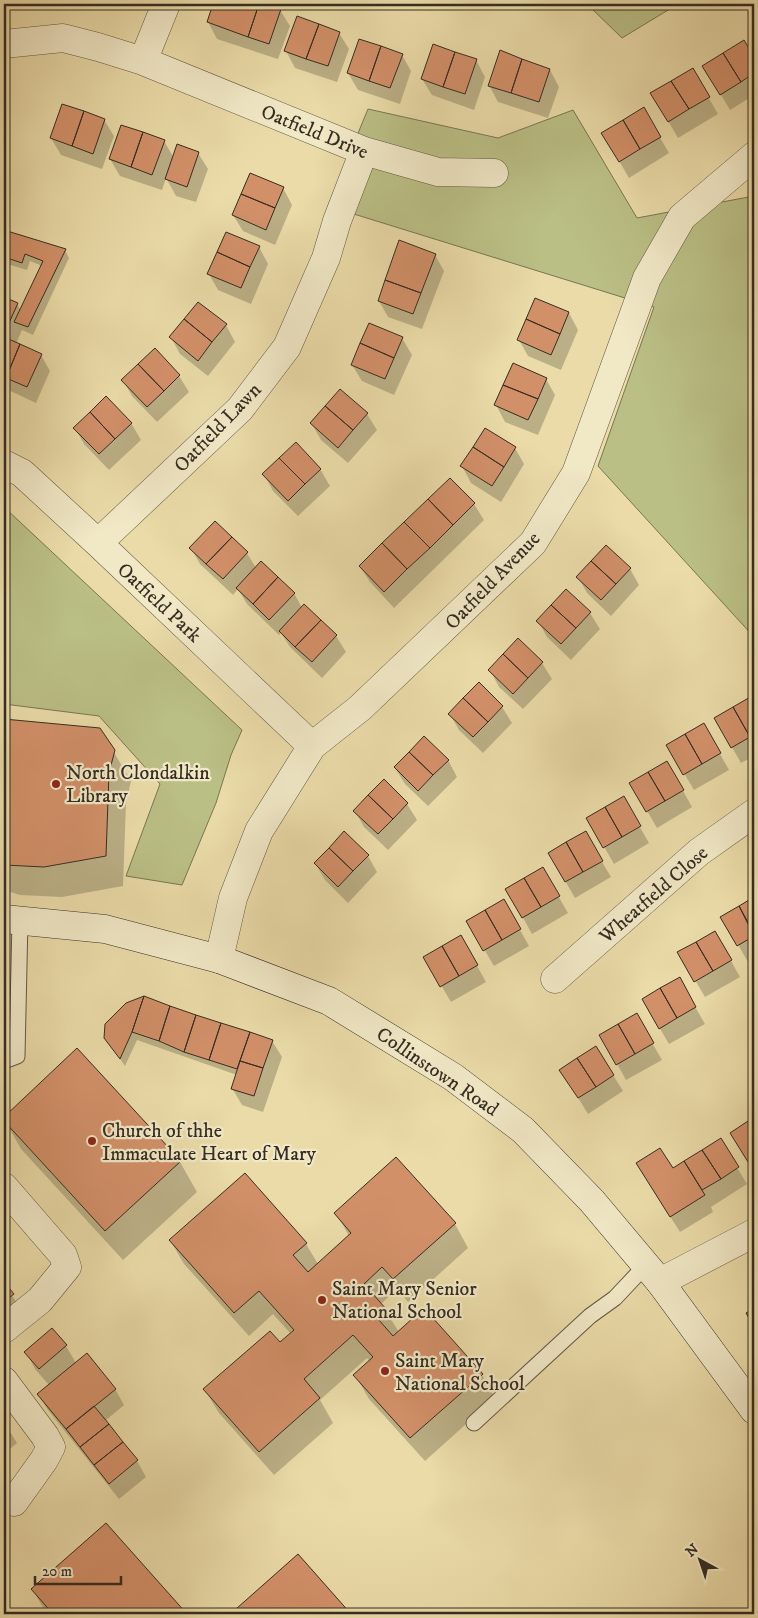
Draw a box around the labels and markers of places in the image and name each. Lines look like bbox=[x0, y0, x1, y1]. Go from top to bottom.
place label: North Clondalkin Library bbox=[66, 761, 210, 809]
marker: North Clondalkin Library bbox=[50, 778, 62, 790]
place label: Church of thhe Immaculate Heart of Mary bbox=[102, 1119, 316, 1167]
marker: Church of thhe Immaculate Heart of Mary bbox=[86, 1135, 98, 1147]
place label: Saint Mary Senior National School bbox=[332, 1277, 477, 1325]
marker: Saint Mary Senior National School bbox=[316, 1294, 328, 1306]
place label: Saint Mary National School bbox=[395, 1349, 525, 1397]
marker: Saint Mary National School bbox=[379, 1365, 391, 1377]

